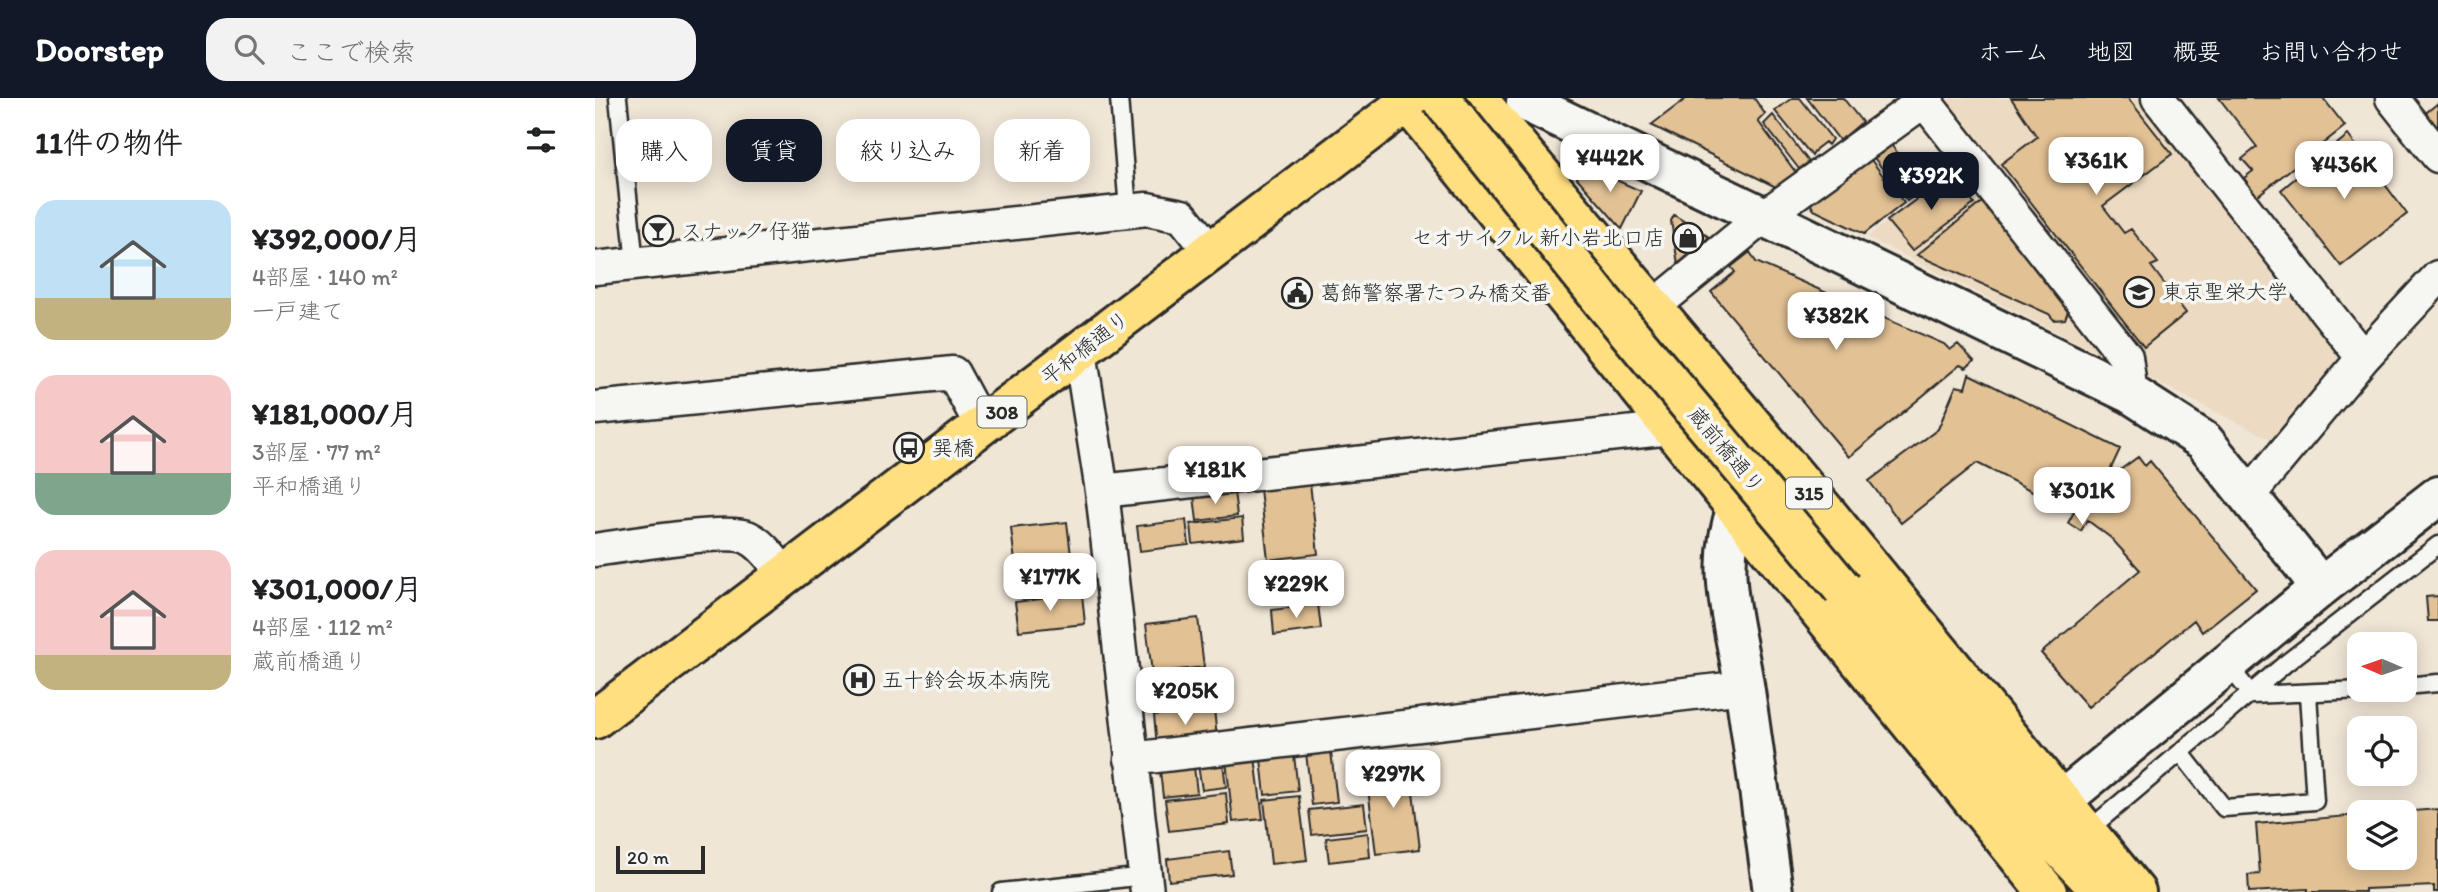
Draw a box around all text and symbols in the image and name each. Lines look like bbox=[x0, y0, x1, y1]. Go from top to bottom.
search box bbox=[206, 18, 696, 81]
text: Doorstep bbox=[35, 30, 164, 69]
icon: search bbox=[230, 30, 268, 68]
text: ここで検索 bbox=[286, 36, 416, 68]
text: ホーム bbox=[1978, 37, 2049, 66]
text: 地図 bbox=[2087, 37, 2135, 66]
text: 概要 bbox=[2173, 37, 2221, 66]
text: お問い合わせ bbox=[2259, 37, 2403, 66]
chip: 購入 bbox=[616, 119, 712, 182]
chip: 賃貸 bbox=[726, 119, 822, 182]
chip: 絞り込み bbox=[836, 119, 980, 182]
chip: 新着 bbox=[994, 119, 1090, 182]
icon: filters bbox=[522, 121, 560, 159]
text: 11件の物件 bbox=[35, 124, 183, 161]
pin: ¥442K bbox=[1561, 134, 1659, 194]
pin: ¥361K bbox=[2047, 138, 2145, 197]
pin: ¥436K bbox=[2295, 141, 2393, 201]
text: ¥442K bbox=[1576, 143, 1644, 171]
text: ¥361K bbox=[2065, 146, 2127, 174]
text: ¥436K bbox=[2311, 150, 2377, 178]
pin: ¥392K bbox=[1882, 152, 1980, 212]
text: ¥392K bbox=[1899, 161, 1963, 189]
bar icon: スナック 仔猫 bbox=[641, 214, 675, 248]
place label: スナック 仔猫 bbox=[681, 218, 811, 243]
text: ¥392,000/月 bbox=[252, 220, 422, 257]
shop icon: セオサイクル 新小岩北口店 bbox=[1671, 221, 1705, 255]
place label: セオサイクル 新小岩北口店 bbox=[1412, 225, 1665, 250]
icon: home bbox=[91, 228, 175, 312]
text: 4部屋 · 140 m² bbox=[252, 263, 398, 291]
school or university icon: 東京聖栄大学 bbox=[2122, 275, 2156, 309]
public building icon: 葛飾警察署たつみ橋交番 bbox=[1280, 276, 1314, 310]
place label: 東京聖栄大学 bbox=[2162, 279, 2288, 304]
place label: 葛飾警察署たつみ橋交番 bbox=[1320, 280, 1551, 305]
pin: ¥382K bbox=[1787, 292, 1885, 352]
text: 一戸建て bbox=[252, 297, 344, 325]
text: ¥382K bbox=[1804, 301, 1868, 329]
street label: 平和橋通り bbox=[1036, 305, 1134, 390]
text: ¥181,000/月 bbox=[252, 395, 418, 432]
road number: 308 bbox=[977, 396, 1027, 428]
street label: 蔵前橋通り bbox=[1683, 401, 1770, 498]
icon: home bbox=[91, 403, 175, 487]
bus stop icon: 巽橋 bbox=[892, 431, 926, 465]
place label: 巽橋 bbox=[932, 435, 974, 460]
text: 3部屋 · 77 m² bbox=[252, 438, 381, 466]
pin: ¥181K bbox=[1166, 446, 1264, 506]
text: ¥181K bbox=[1184, 455, 1246, 483]
pin: ¥301K bbox=[2033, 468, 2131, 527]
text: 平和橋通り bbox=[252, 472, 367, 500]
text: ¥301K bbox=[2050, 476, 2114, 504]
road number: 315 bbox=[1786, 478, 1832, 508]
pin: ¥177K bbox=[1001, 554, 1099, 613]
pin: ¥229K bbox=[1247, 560, 1345, 620]
text: ¥177K bbox=[1019, 562, 1081, 590]
text: ¥229K bbox=[1264, 569, 1328, 597]
text: ¥301,000/月 bbox=[252, 570, 423, 607]
icon: home bbox=[91, 578, 175, 662]
text: 4部屋 · 112 m² bbox=[252, 613, 393, 641]
north arrow bbox=[2347, 632, 2417, 702]
map controls bbox=[2347, 632, 2417, 870]
text: 蔵前橋通り bbox=[252, 647, 367, 675]
hospital icon: 五十鈴会坂本病院 bbox=[842, 663, 876, 697]
place label: 五十鈴会坂本病院 bbox=[882, 667, 1050, 692]
pin: ¥205K bbox=[1136, 668, 1234, 727]
text: ¥205K bbox=[1152, 676, 1218, 704]
button: locate bbox=[2347, 716, 2417, 786]
pin: ¥297K bbox=[1344, 750, 1442, 810]
text: ¥297K bbox=[1361, 759, 1425, 787]
button: layers bbox=[2347, 800, 2417, 870]
scale bar bbox=[616, 843, 705, 875]
text: 20 m bbox=[627, 846, 669, 869]

